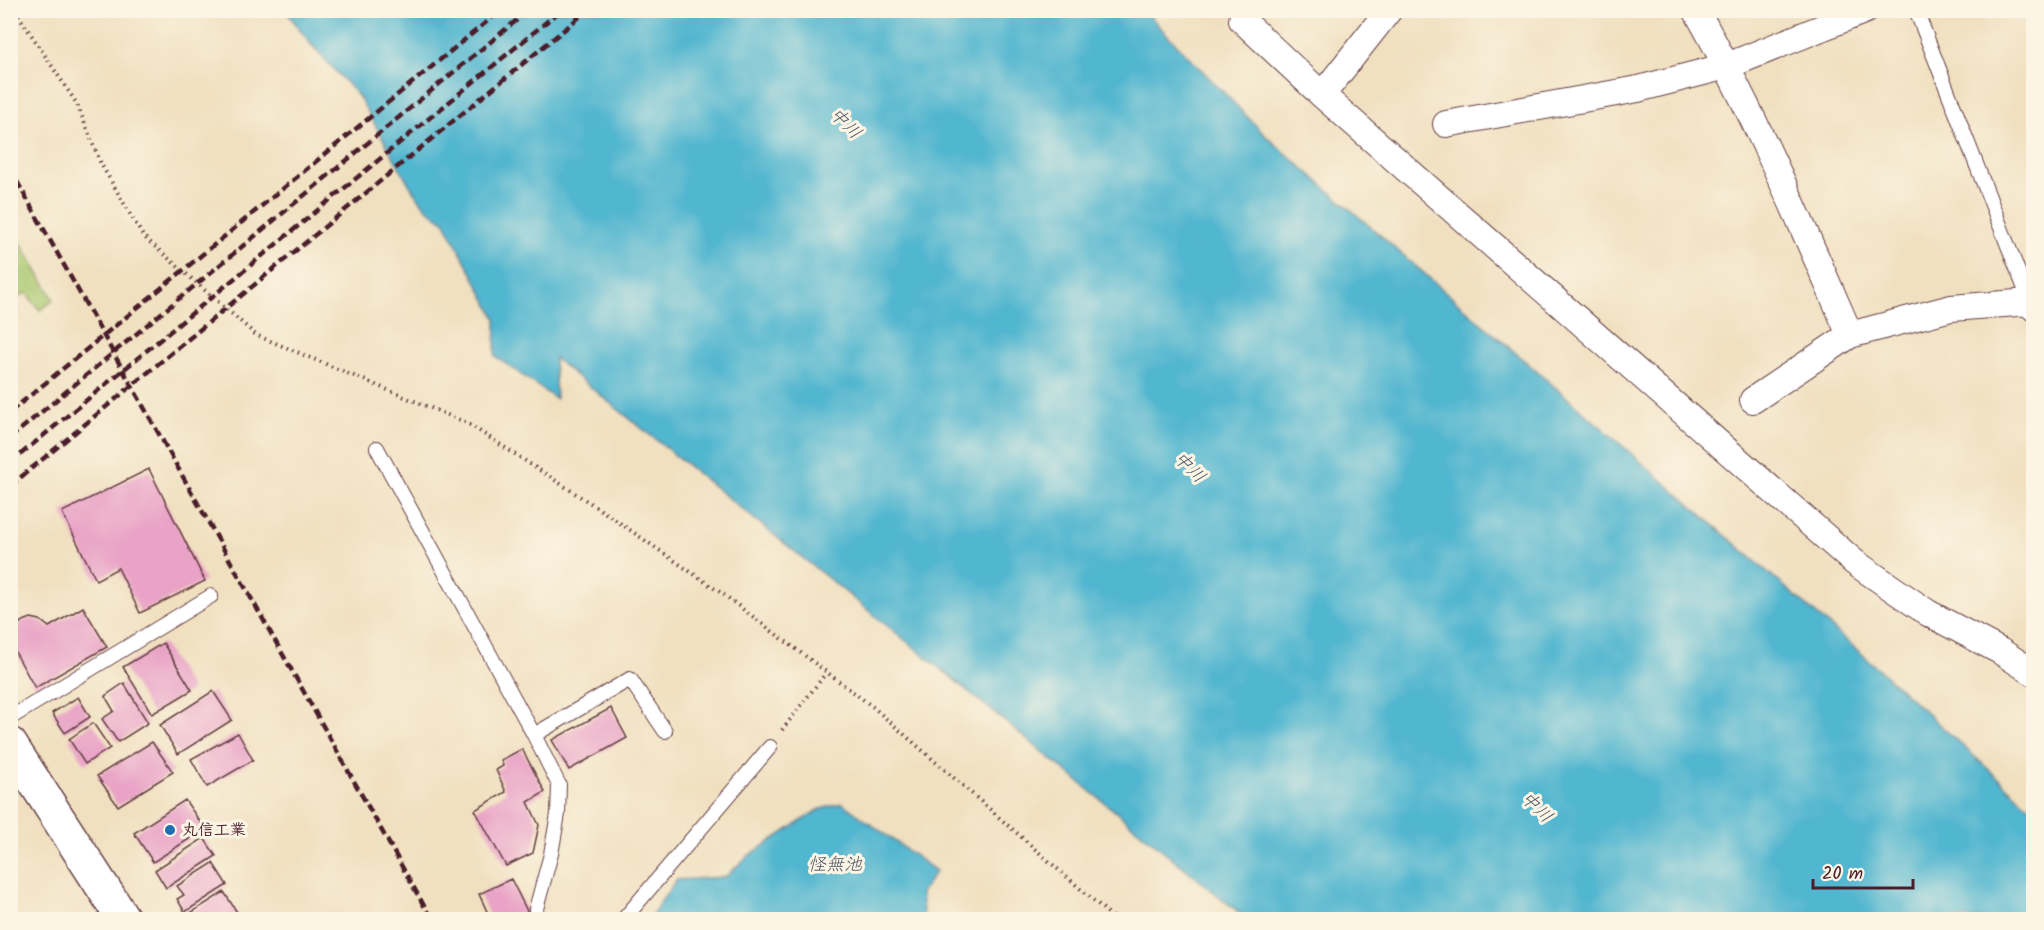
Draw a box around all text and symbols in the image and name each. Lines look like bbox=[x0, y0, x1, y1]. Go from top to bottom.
water label: 中川 bbox=[822, 101, 868, 147]
water label: 中川 bbox=[1166, 445, 1212, 491]
water label: 中川 bbox=[1513, 785, 1559, 831]
place label: 丸信工業 bbox=[182, 818, 246, 843]
marker: 丸信工業 bbox=[163, 823, 177, 837]
water label: 怪無池 bbox=[808, 851, 863, 880]
scale bar bbox=[1813, 852, 1914, 890]
text: 20 m bbox=[1822, 860, 1863, 889]

